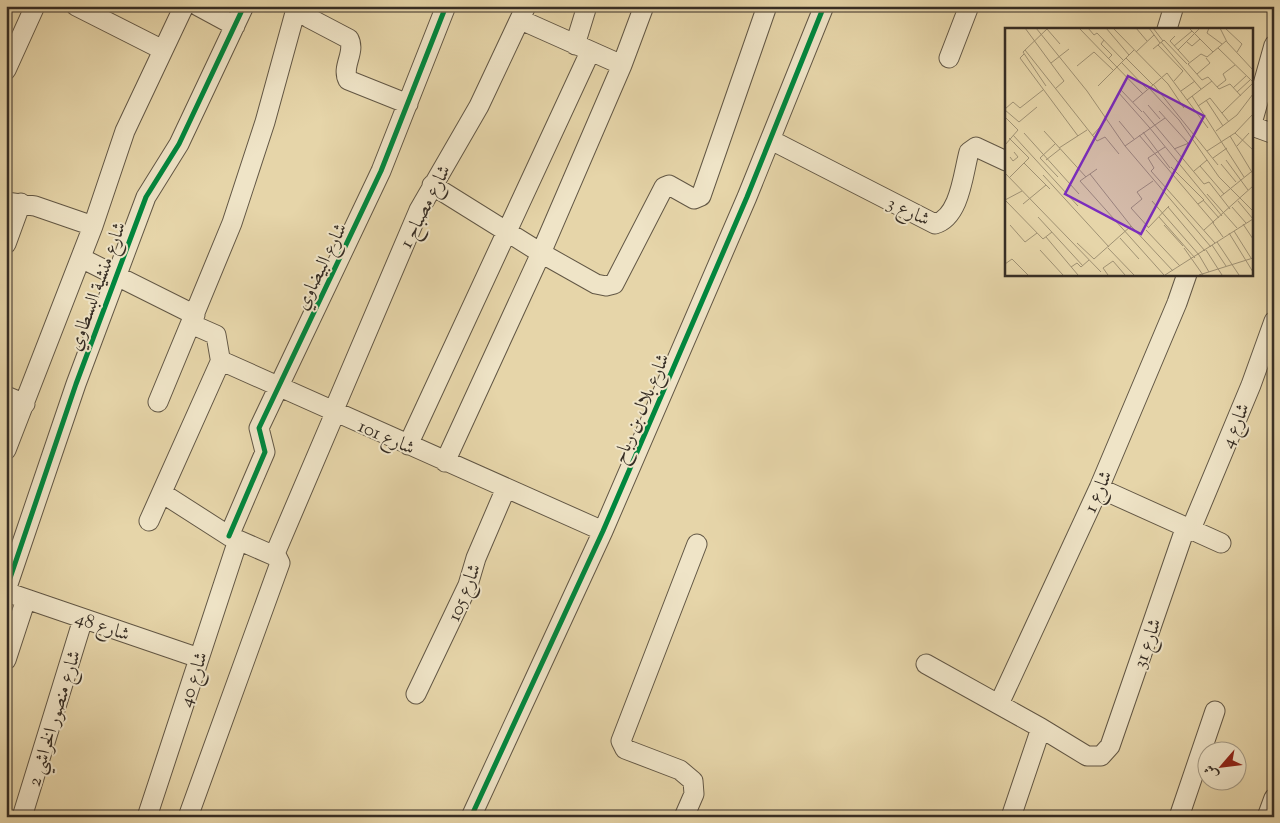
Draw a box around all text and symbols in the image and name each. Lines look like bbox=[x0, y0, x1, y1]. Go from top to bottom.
inset map bbox=[1005, 28, 1252, 275]
street label: شارع مصباح 1 bbox=[394, 161, 461, 254]
street label: شارع 3 bbox=[882, 191, 934, 234]
street label: شارع منشية البسطاوي bbox=[62, 219, 134, 355]
street label: شارع البيضاوي bbox=[290, 219, 355, 315]
street label: شارع بلال بن رباح bbox=[607, 350, 679, 469]
street label: شارع 4 bbox=[1215, 399, 1258, 453]
street label: شارع 101 bbox=[353, 414, 419, 463]
street label: شارع 1 bbox=[1078, 467, 1120, 517]
street label: شارع 105 bbox=[442, 560, 489, 626]
street label: شارع 48 bbox=[71, 605, 133, 649]
street label: شارع 31 bbox=[1127, 615, 1169, 672]
street label: شارع منصور الخراشي 2 bbox=[22, 647, 91, 791]
street label: شارع 40 bbox=[173, 649, 216, 711]
north arrow bbox=[1198, 740, 1248, 790]
text: ش bbox=[1200, 760, 1224, 782]

